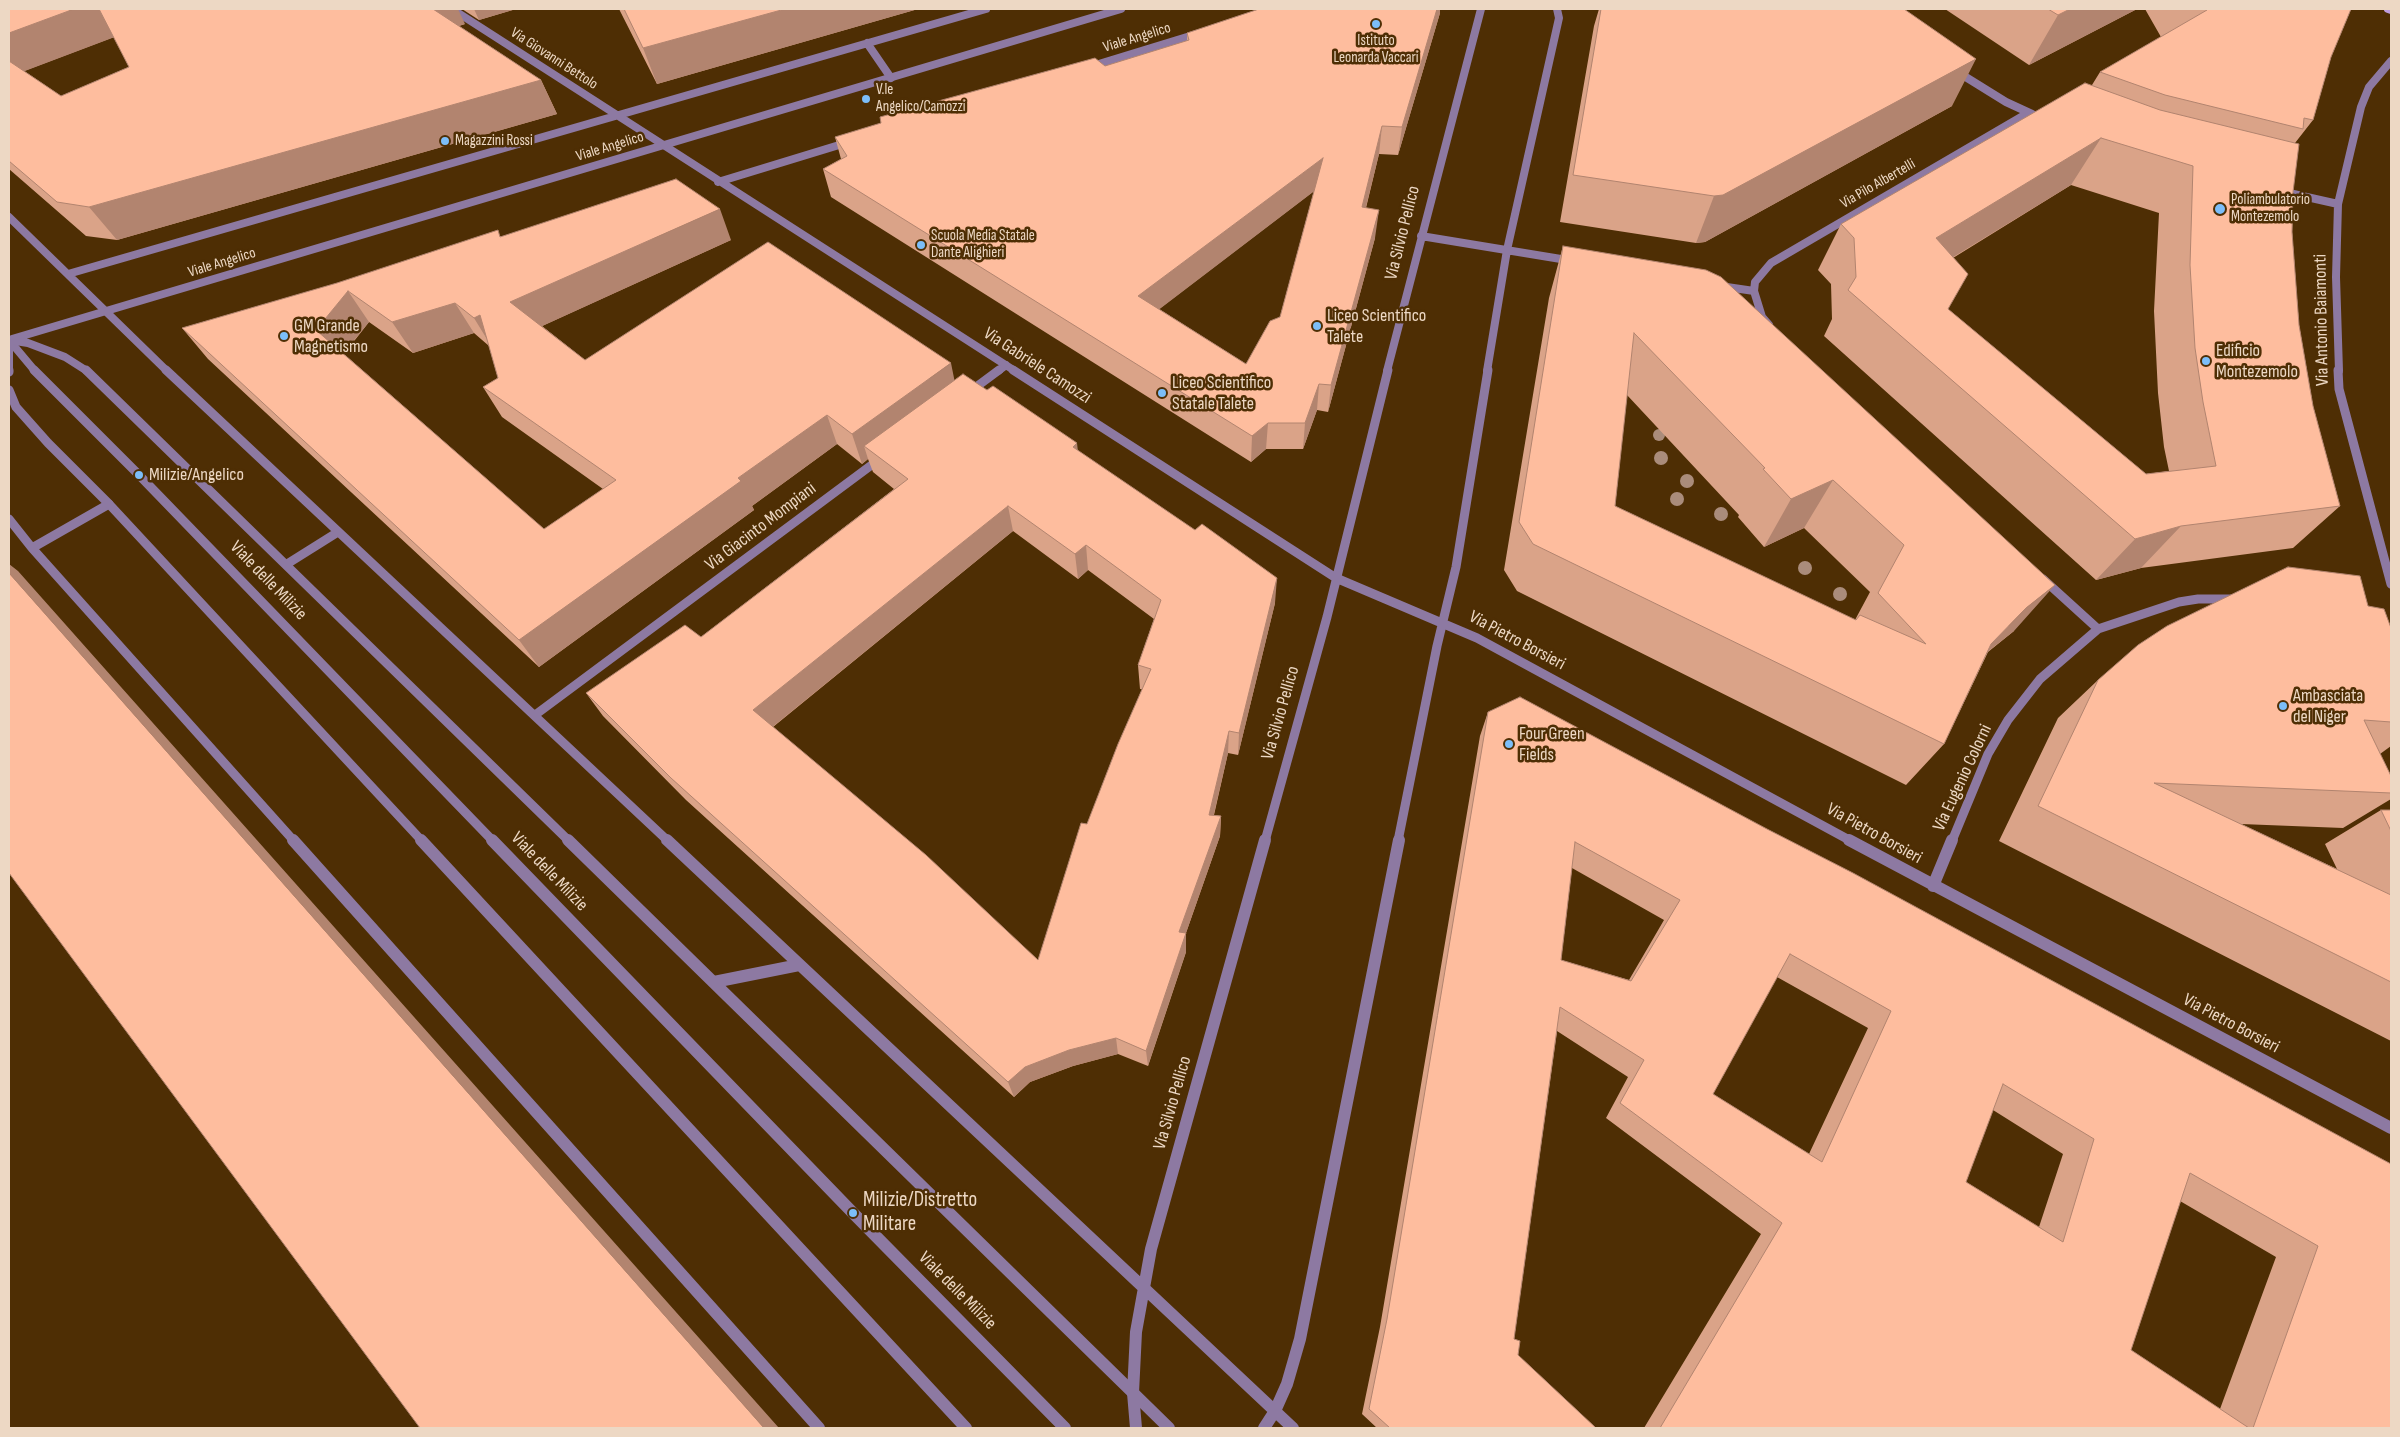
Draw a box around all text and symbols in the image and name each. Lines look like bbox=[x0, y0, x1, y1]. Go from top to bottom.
marker: Istituto Leonarda Vaccari bbox=[1370, 18, 1382, 30]
street label: Viale Angelico bbox=[1101, 19, 1173, 57]
street label: Via Giovanni Bettolo bbox=[507, 24, 601, 94]
place label: Istituto Leonarda Vaccari bbox=[1334, 32, 1418, 67]
place label: V.le Angelico/Camozzi bbox=[876, 81, 966, 116]
marker: V.le Angelico/Camozzi bbox=[860, 93, 872, 105]
street label: Viale Angelico bbox=[574, 128, 646, 166]
place label: Magazzini Rossi bbox=[455, 132, 533, 150]
marker: Magazzini Rossi bbox=[439, 135, 451, 147]
street label: Via Pilo Albertelli bbox=[1837, 155, 1919, 213]
street label: Via Silvio Pellico bbox=[1381, 184, 1425, 282]
place label: Poliambulatorio Montezemolo bbox=[2231, 191, 2310, 226]
marker: Poliambulatorio Montezemolo bbox=[2213, 202, 2227, 216]
place label: Scuola Media Statale Dante Alighieri bbox=[931, 227, 1035, 262]
marker: Scuola Media Statale Dante Alighieri bbox=[915, 239, 927, 251]
street label: Viale Angelico bbox=[186, 244, 258, 282]
street label: Via Antonio Baiamonti bbox=[2310, 254, 2334, 386]
place label: Liceo Scientifico Talete bbox=[1327, 305, 1426, 348]
place label: GM Grande Magnetismo bbox=[294, 315, 368, 358]
marker: Liceo Scientifico Talete bbox=[1311, 320, 1323, 332]
street label: Via Gabriele Camozzi bbox=[979, 323, 1095, 409]
marker: GM Grande Magnetismo bbox=[278, 330, 290, 342]
place label: Edificio Montezemolo bbox=[2216, 340, 2298, 382]
marker: Edificio Montezemolo bbox=[2200, 355, 2212, 367]
place label: Liceo Scientifico Statale Talete bbox=[1172, 372, 1271, 414]
marker: Liceo Scientifico Statale Talete bbox=[1156, 387, 1168, 399]
place label: Milizie/Angelico bbox=[149, 464, 244, 486]
marker: Milizie/Angelico bbox=[133, 469, 145, 481]
street label: Via Giacinto Mompiani bbox=[701, 478, 821, 576]
street label: Viale delle Milizie bbox=[225, 537, 311, 625]
street label: Via Pietro Borsieri bbox=[1465, 607, 1569, 675]
street label: Via Silvio Pellico bbox=[1257, 664, 1305, 762]
place label: Ambasciata del Niger bbox=[2293, 685, 2363, 728]
marker: Ambasciata del Niger bbox=[2277, 700, 2289, 712]
street label: Via Eugenio Colorni bbox=[1929, 721, 1997, 835]
place label: Four Green Fields bbox=[1519, 723, 1585, 766]
marker: Four Green Fields bbox=[1503, 738, 1515, 750]
street label: Via Pietro Borsieri bbox=[1822, 799, 1926, 869]
street label: Viale delle Milizie bbox=[506, 828, 592, 916]
street label: Via Pietro Borsieri bbox=[2179, 990, 2283, 1058]
street label: Via Silvio Pellico bbox=[1149, 1054, 1197, 1152]
place label: Milizie/Distretto Militare bbox=[863, 1188, 977, 1238]
marker: Milizie/Distretto Militare bbox=[847, 1207, 859, 1219]
street label: Viale delle Milizie bbox=[913, 1247, 1001, 1335]

